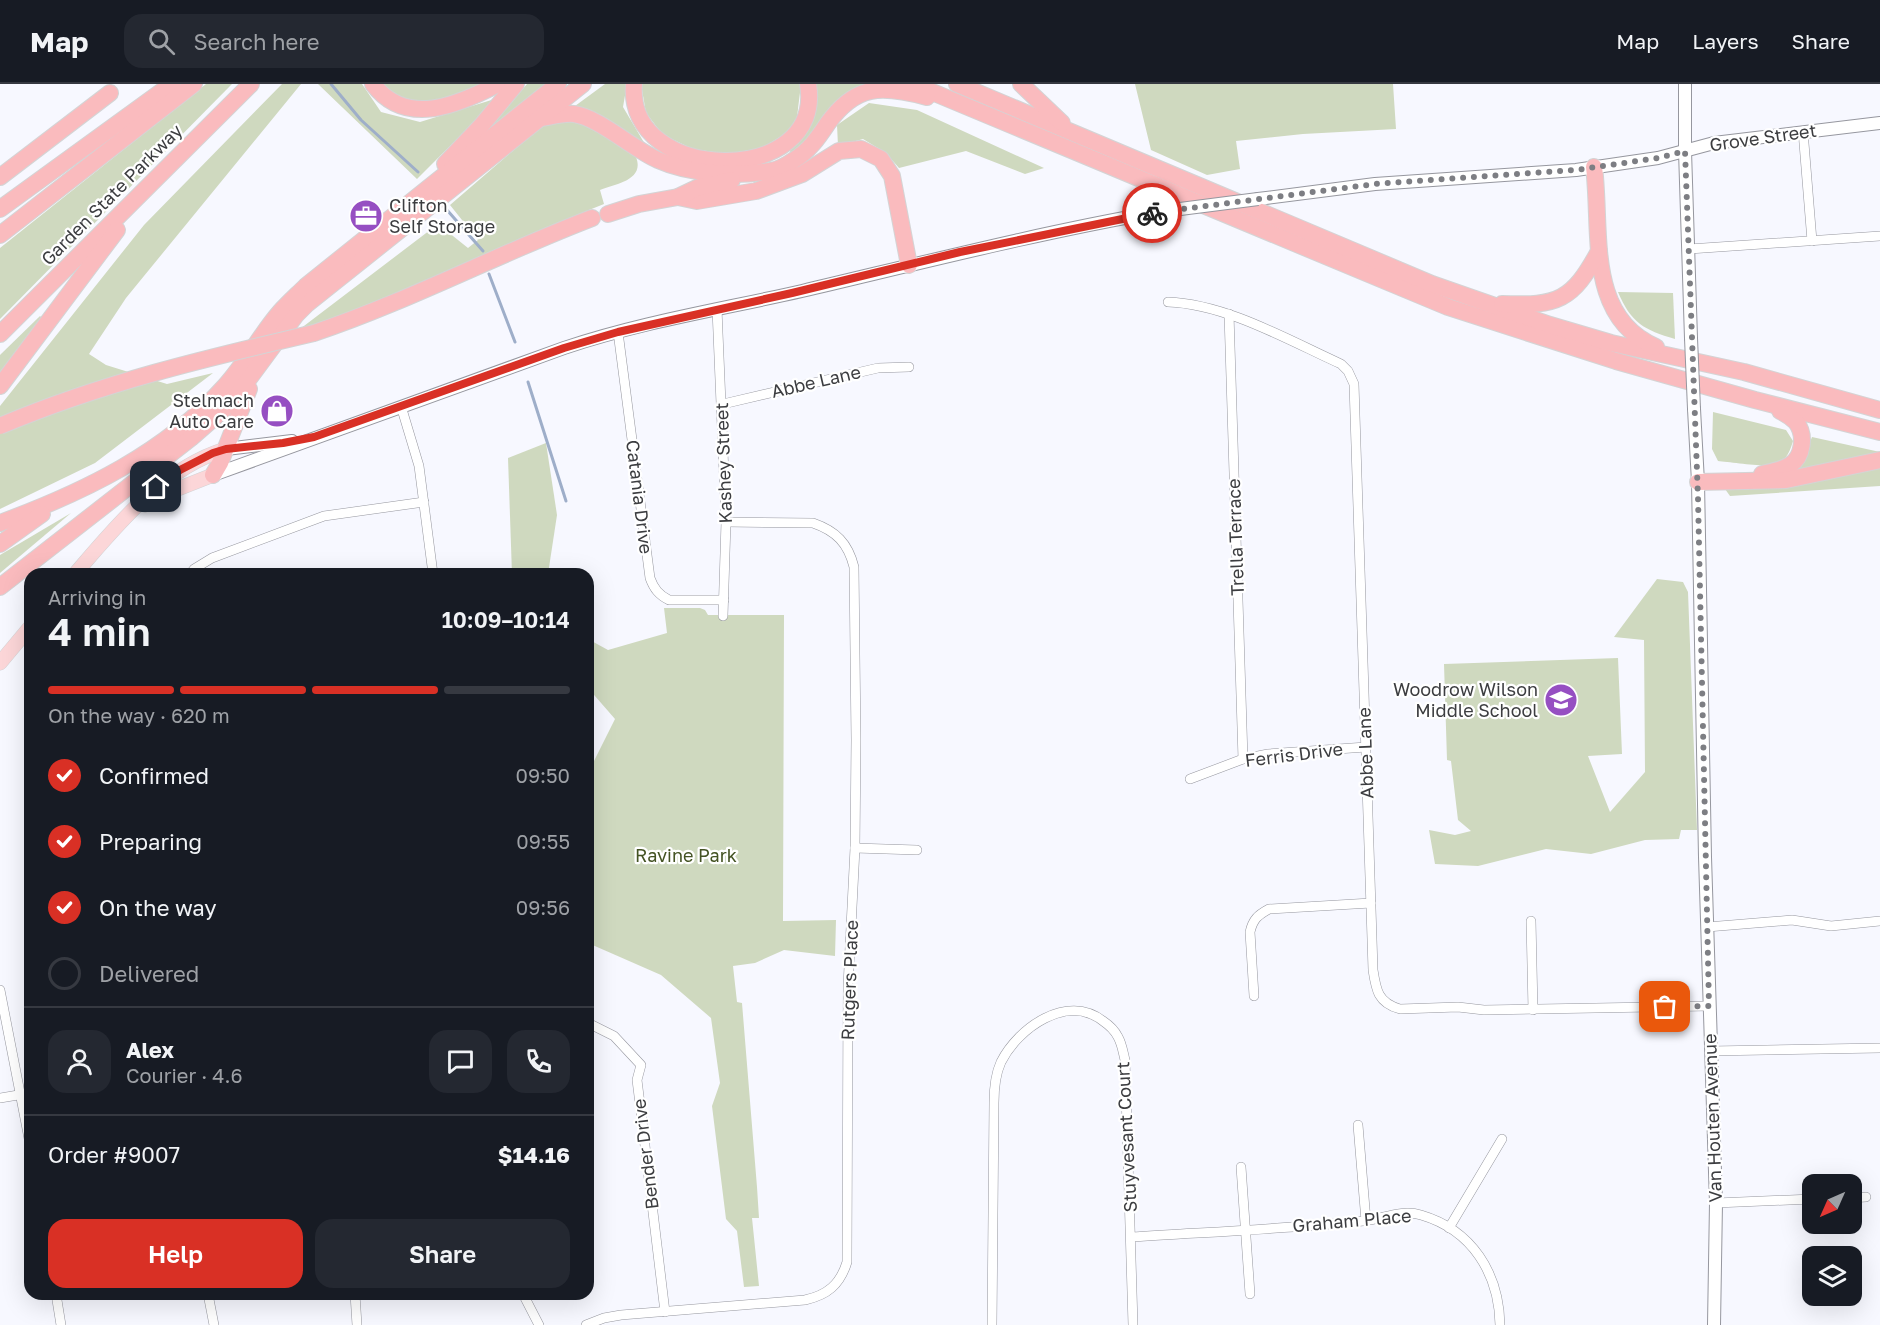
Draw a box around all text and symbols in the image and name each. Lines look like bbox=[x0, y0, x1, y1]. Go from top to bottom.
search box bbox=[124, 14, 544, 68]
text: Map bbox=[30, 25, 88, 58]
icon: search bbox=[145, 25, 178, 58]
text: Search here bbox=[193, 28, 319, 55]
text: Map bbox=[1616, 28, 1659, 54]
text: Layers bbox=[1692, 28, 1759, 54]
text: Share bbox=[1792, 28, 1850, 54]
street label: Garden State Parkway bbox=[36, 119, 186, 269]
street label: Grove Street bbox=[1708, 119, 1818, 155]
courier bbox=[1122, 183, 1182, 243]
place label: Clifton Self Storage bbox=[389, 194, 495, 237]
icon: bike bbox=[1136, 197, 1169, 230]
office icon: Clifton Self Storage bbox=[348, 198, 384, 234]
street label: Abbe Lane bbox=[769, 360, 863, 402]
place label: Stelmach Auto Care bbox=[169, 389, 254, 432]
shop icon: Stelmach Auto Care bbox=[259, 393, 295, 429]
street label: Kashey Street bbox=[710, 402, 736, 524]
street label: Catania Drive bbox=[622, 439, 658, 555]
pin bbox=[130, 461, 181, 512]
icon: home bbox=[139, 470, 172, 503]
street label: Trella Terrace bbox=[1222, 478, 1248, 596]
text: Arriving in bbox=[48, 585, 146, 609]
text: 10:09–10:14 bbox=[442, 606, 570, 633]
text: 4 min bbox=[48, 608, 151, 655]
place label: Woodrow Wilson Middle School bbox=[1393, 678, 1538, 721]
school or university icon: Woodrow Wilson Middle School bbox=[1543, 682, 1579, 718]
text: On the way · 620 m bbox=[48, 703, 230, 727]
street label: Abbe Lane bbox=[1352, 707, 1378, 799]
street label: Ferris Drive bbox=[1244, 737, 1344, 771]
icon: check bbox=[48, 759, 81, 792]
text: Confirmed bbox=[99, 762, 209, 789]
text: 09:50 bbox=[516, 763, 570, 787]
icon: check bbox=[48, 825, 81, 858]
text: Preparing bbox=[99, 828, 202, 855]
text: 09:55 bbox=[516, 829, 570, 853]
park label: Ravine Park bbox=[635, 844, 737, 866]
icon: check bbox=[48, 891, 81, 924]
text: On the way bbox=[99, 894, 217, 921]
text: 09:56 bbox=[516, 895, 570, 919]
street label: Rutgers Place bbox=[836, 919, 862, 1041]
text: Delivered bbox=[99, 960, 199, 987]
pin bbox=[1639, 981, 1690, 1032]
icon: bag bbox=[1648, 990, 1681, 1023]
button: person bbox=[48, 1030, 111, 1093]
button: chat bbox=[429, 1030, 492, 1093]
button: phone bbox=[507, 1030, 570, 1093]
street label: Van Houten Avenue bbox=[1698, 1033, 1726, 1203]
text: Alex bbox=[126, 1036, 174, 1063]
street label: Stuyvesant Court bbox=[1111, 1061, 1141, 1213]
text: Courier · 4.6 bbox=[126, 1063, 243, 1087]
street label: Bender Drive bbox=[627, 1098, 663, 1211]
text: Order #9007 bbox=[48, 1141, 180, 1168]
text: $14.16 bbox=[498, 1141, 570, 1168]
north arrow bbox=[1802, 1174, 1862, 1234]
map controls bbox=[1802, 1174, 1862, 1306]
street label: Graham Place bbox=[1292, 1204, 1412, 1236]
button: Help bbox=[48, 1219, 303, 1288]
button: Share bbox=[315, 1219, 570, 1288]
button: layers bbox=[1802, 1246, 1862, 1306]

